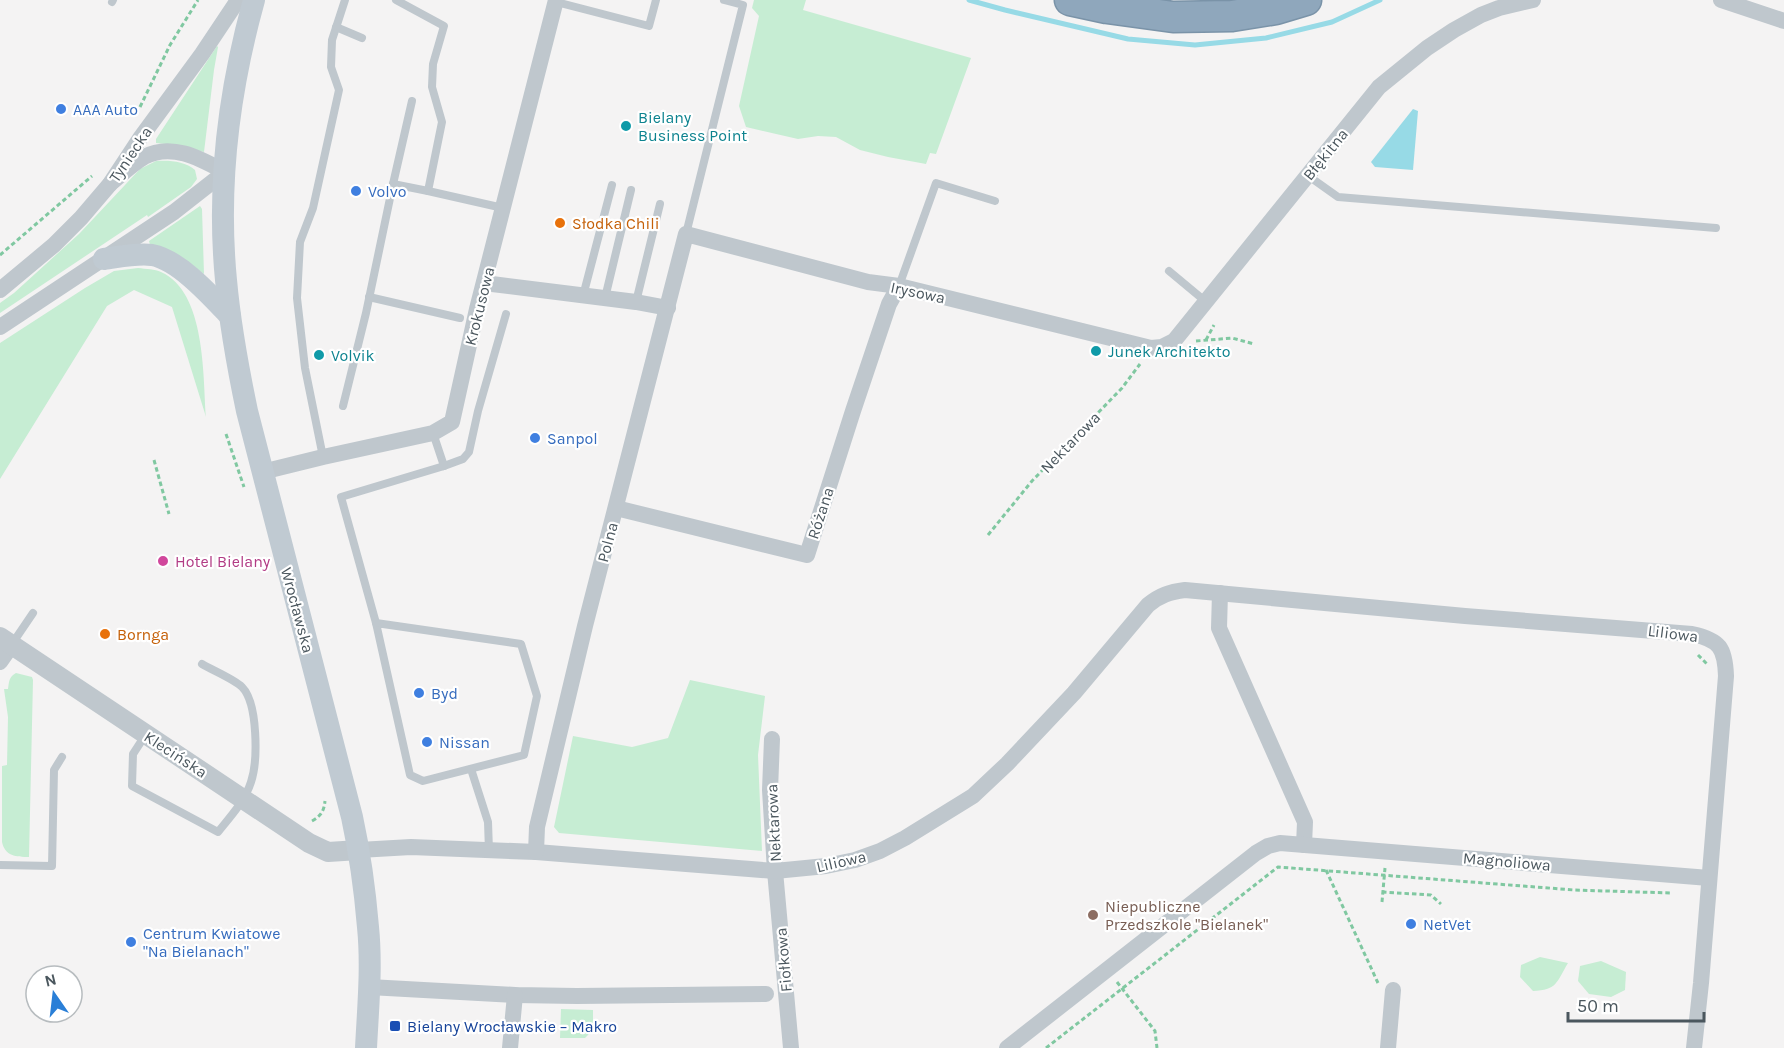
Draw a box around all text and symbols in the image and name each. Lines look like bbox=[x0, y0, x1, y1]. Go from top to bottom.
place label: AAA Auto bbox=[73, 100, 138, 119]
marker: AAA Auto bbox=[54, 102, 68, 116]
place label: Bielany Business Point bbox=[638, 108, 747, 145]
marker: Bielany Business Point bbox=[619, 119, 633, 133]
street label: Tyniecka bbox=[105, 123, 156, 186]
street label: Błękitna bbox=[1299, 125, 1352, 184]
place label: Volvo bbox=[368, 182, 407, 201]
marker: Volvo bbox=[349, 184, 363, 198]
place label: Słodka Chili bbox=[572, 214, 659, 233]
marker: Słodka Chili bbox=[553, 216, 567, 230]
street label: Krokusowa bbox=[461, 265, 498, 347]
street label: Irysowa bbox=[889, 277, 947, 308]
place label: Junek Architekto bbox=[1108, 342, 1231, 361]
marker: Junek Architekto bbox=[1089, 344, 1103, 358]
place label: Volvik bbox=[331, 346, 375, 365]
marker: Volvik bbox=[312, 348, 326, 362]
street label: Nektarowa bbox=[1036, 408, 1104, 477]
place label: Sanpol bbox=[547, 429, 598, 448]
marker: Sanpol bbox=[528, 431, 542, 445]
street label: Różana bbox=[803, 485, 838, 541]
street label: Polna bbox=[593, 520, 622, 564]
place label: Hotel Bielany bbox=[175, 552, 271, 571]
marker: Hotel Bielany bbox=[156, 554, 170, 568]
street label: Wrocławska bbox=[277, 565, 318, 655]
street label: Liliowa bbox=[1647, 621, 1699, 646]
place label: Bornga bbox=[117, 625, 169, 644]
marker: Bornga bbox=[98, 627, 112, 641]
place label: Byd bbox=[431, 684, 458, 703]
marker: Byd bbox=[412, 686, 426, 700]
street label: Klecińska bbox=[141, 727, 211, 782]
place label: Nissan bbox=[439, 733, 490, 752]
marker: Nissan bbox=[420, 735, 434, 749]
street label: Nektarowa bbox=[762, 784, 785, 862]
street label: Liliowa bbox=[814, 847, 868, 876]
street label: Magnoliowa bbox=[1462, 848, 1552, 875]
place label: Niepubliczne Przedszkole "Bielanek" bbox=[1105, 897, 1268, 934]
marker: Niepubliczne Przedszkole "Bielanek" bbox=[1086, 908, 1100, 922]
place label: NetVet bbox=[1423, 915, 1471, 934]
marker: NetVet bbox=[1404, 917, 1418, 931]
place label: Centrum Kwiatowe "Na Bielanach" bbox=[143, 924, 280, 961]
street label: Fiołkowa bbox=[771, 927, 796, 993]
marker: Centrum Kwiatowe "Na Bielanach" bbox=[124, 935, 138, 949]
north arrow bbox=[24, 964, 84, 1024]
text: N bbox=[43, 969, 58, 991]
scale bar bbox=[1568, 985, 1704, 1023]
text: 50 m bbox=[1577, 995, 1619, 1017]
place label: Bielany Wrocławskie – Makro bbox=[407, 1017, 617, 1036]
marker: Bielany Wrocławskie – Makro bbox=[388, 1019, 402, 1033]

